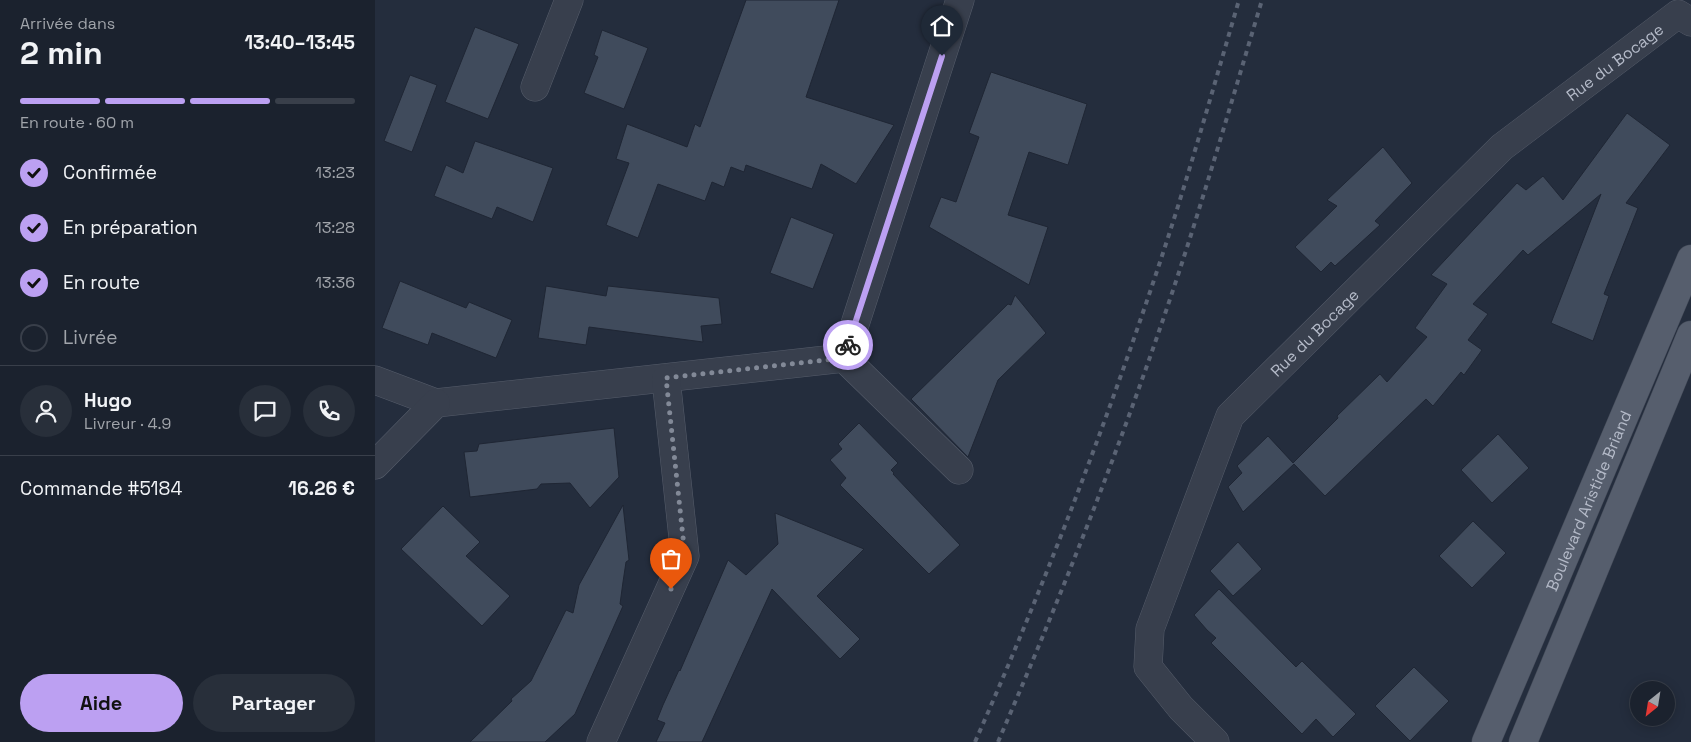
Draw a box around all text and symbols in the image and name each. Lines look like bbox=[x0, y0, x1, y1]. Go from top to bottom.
pin bbox=[921, 5, 963, 56]
icon: home bbox=[928, 12, 956, 40]
text: Arrivée dans bbox=[20, 13, 115, 34]
street label: Rue du Bocage bbox=[1562, 19, 1668, 106]
text: 13:40–13:45 bbox=[244, 30, 355, 55]
text: 2 min bbox=[20, 33, 103, 73]
text: En route · 60 m bbox=[20, 112, 134, 133]
icon: check bbox=[20, 159, 48, 187]
text: Confirmée bbox=[63, 160, 157, 185]
text: 13:23 bbox=[315, 162, 355, 183]
icon: check bbox=[20, 214, 48, 242]
text: En préparation bbox=[63, 215, 198, 240]
text: 13:28 bbox=[315, 217, 355, 238]
icon: check bbox=[20, 269, 48, 297]
text: En route bbox=[63, 270, 140, 295]
text: 13:36 bbox=[315, 272, 355, 293]
street label: Rue du Bocage bbox=[1266, 284, 1364, 381]
courier bbox=[823, 320, 873, 370]
text: Livrée bbox=[63, 325, 118, 350]
icon: bike bbox=[834, 331, 862, 359]
button: person bbox=[20, 385, 72, 437]
button: chat bbox=[239, 385, 291, 437]
button: phone bbox=[303, 385, 355, 437]
text: Hugo bbox=[84, 388, 132, 413]
street label: Boulevard Aristide Briand bbox=[1541, 407, 1636, 595]
text: Livreur · 4.9 bbox=[84, 413, 171, 434]
text: Commande #5184 bbox=[20, 476, 182, 501]
text: 16.26 € bbox=[288, 476, 355, 501]
pin bbox=[650, 538, 692, 589]
icon: bag bbox=[657, 545, 685, 573]
button: Aide bbox=[20, 674, 183, 732]
button: Partager bbox=[193, 674, 355, 732]
north arrow bbox=[1630, 681, 1675, 726]
map controls bbox=[1630, 681, 1675, 726]

